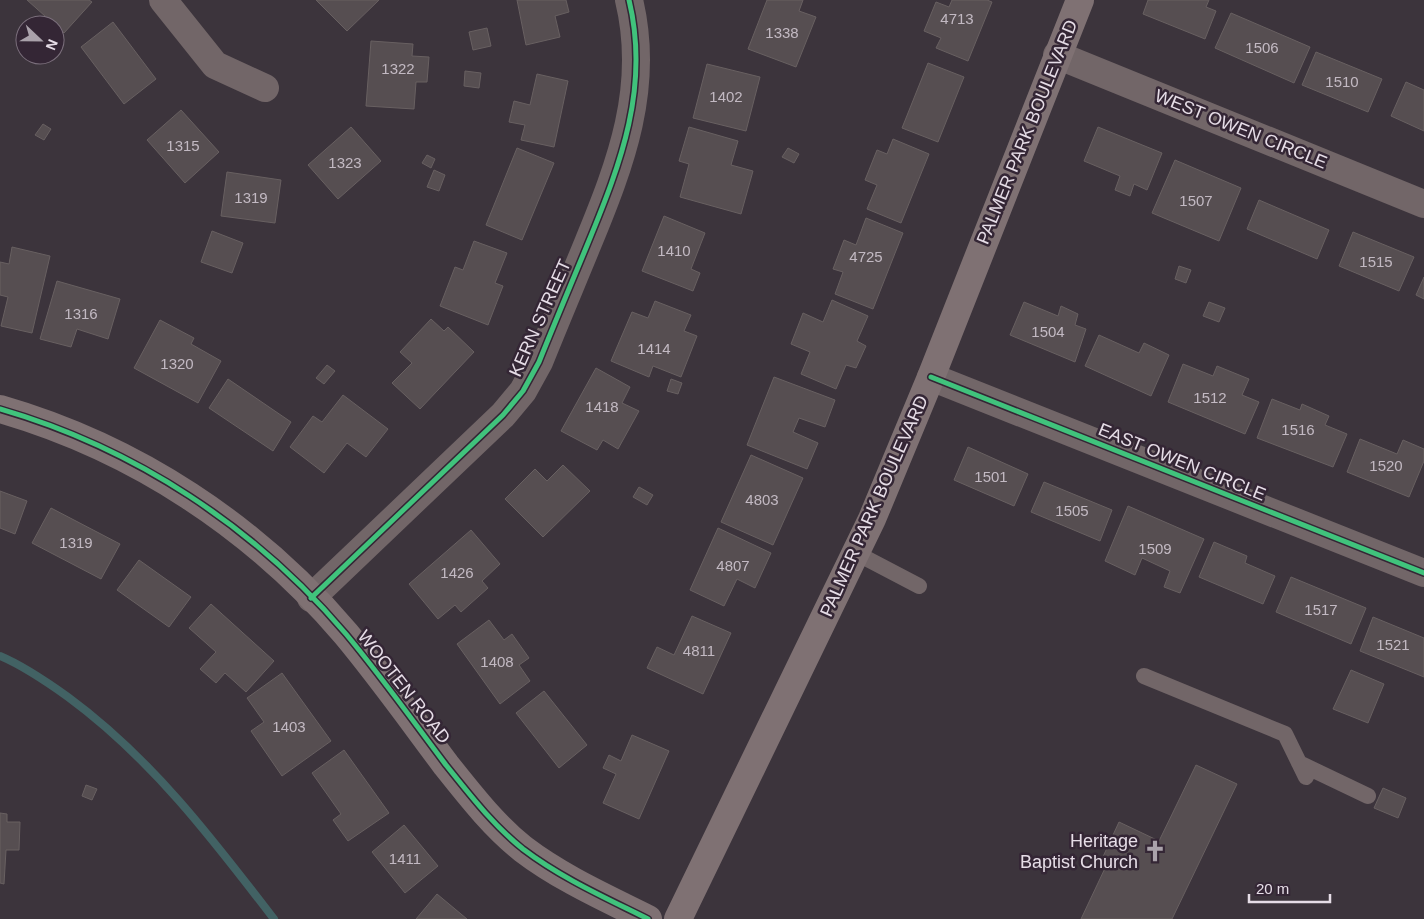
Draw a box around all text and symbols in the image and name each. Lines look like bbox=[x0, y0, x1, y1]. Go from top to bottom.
house number: 4713 bbox=[940, 10, 974, 27]
north arrow bbox=[15, 15, 65, 65]
street label: PALMER PARK BOULEVARD bbox=[973, 17, 1081, 247]
house number: 1338 bbox=[765, 24, 799, 41]
text: N bbox=[43, 37, 61, 53]
house number: 1506 bbox=[1245, 39, 1279, 56]
house number: 1322 bbox=[381, 60, 415, 77]
house number: 1510 bbox=[1325, 73, 1359, 90]
street label: WEST OWEN CIRCLE bbox=[1152, 85, 1330, 173]
house number: 1402 bbox=[709, 88, 743, 105]
house number: 1315 bbox=[166, 137, 200, 154]
house number: 1323 bbox=[328, 154, 362, 171]
house number: 1319 bbox=[234, 189, 268, 206]
house number: 1507 bbox=[1179, 192, 1213, 209]
house number: 1410 bbox=[657, 242, 691, 259]
house number: 4725 bbox=[849, 248, 883, 265]
house number: 1515 bbox=[1359, 253, 1393, 270]
street label: KERN STREET bbox=[505, 256, 575, 380]
house number: 1316 bbox=[64, 305, 98, 322]
house number: 1504 bbox=[1031, 323, 1065, 340]
house number: 1414 bbox=[637, 340, 671, 357]
house number: 1320 bbox=[160, 355, 194, 372]
house number: 1512 bbox=[1193, 389, 1227, 406]
street label: PALMER PARK BOULEVARD bbox=[816, 392, 932, 620]
house number: 1418 bbox=[585, 398, 619, 415]
street label: EAST OWEN CIRCLE bbox=[1095, 419, 1269, 505]
house number: 1516 bbox=[1281, 421, 1315, 438]
house number: 1520 bbox=[1369, 457, 1403, 474]
house number: 1501 bbox=[974, 468, 1008, 485]
house number: 4803 bbox=[745, 491, 779, 508]
house number: 1505 bbox=[1055, 502, 1089, 519]
house number: 1319 bbox=[59, 534, 93, 551]
house number: 1509 bbox=[1138, 540, 1172, 557]
house number: 4807 bbox=[716, 557, 750, 574]
house number: 1426 bbox=[440, 564, 474, 581]
house number: 1517 bbox=[1304, 601, 1338, 618]
street label: WOOTEN ROAD bbox=[354, 626, 454, 748]
house number: 1521 bbox=[1376, 636, 1410, 653]
house number: 4811 bbox=[683, 642, 715, 659]
house number: 1408 bbox=[480, 653, 514, 670]
house number: 1403 bbox=[272, 718, 306, 735]
place label: Heritage Baptist Church bbox=[1020, 831, 1138, 872]
church icon: Heritage Baptist Church bbox=[1142, 838, 1168, 864]
house number: 1411 bbox=[389, 850, 421, 867]
scale bar bbox=[1249, 872, 1330, 904]
text: 20 m bbox=[1256, 880, 1289, 897]

